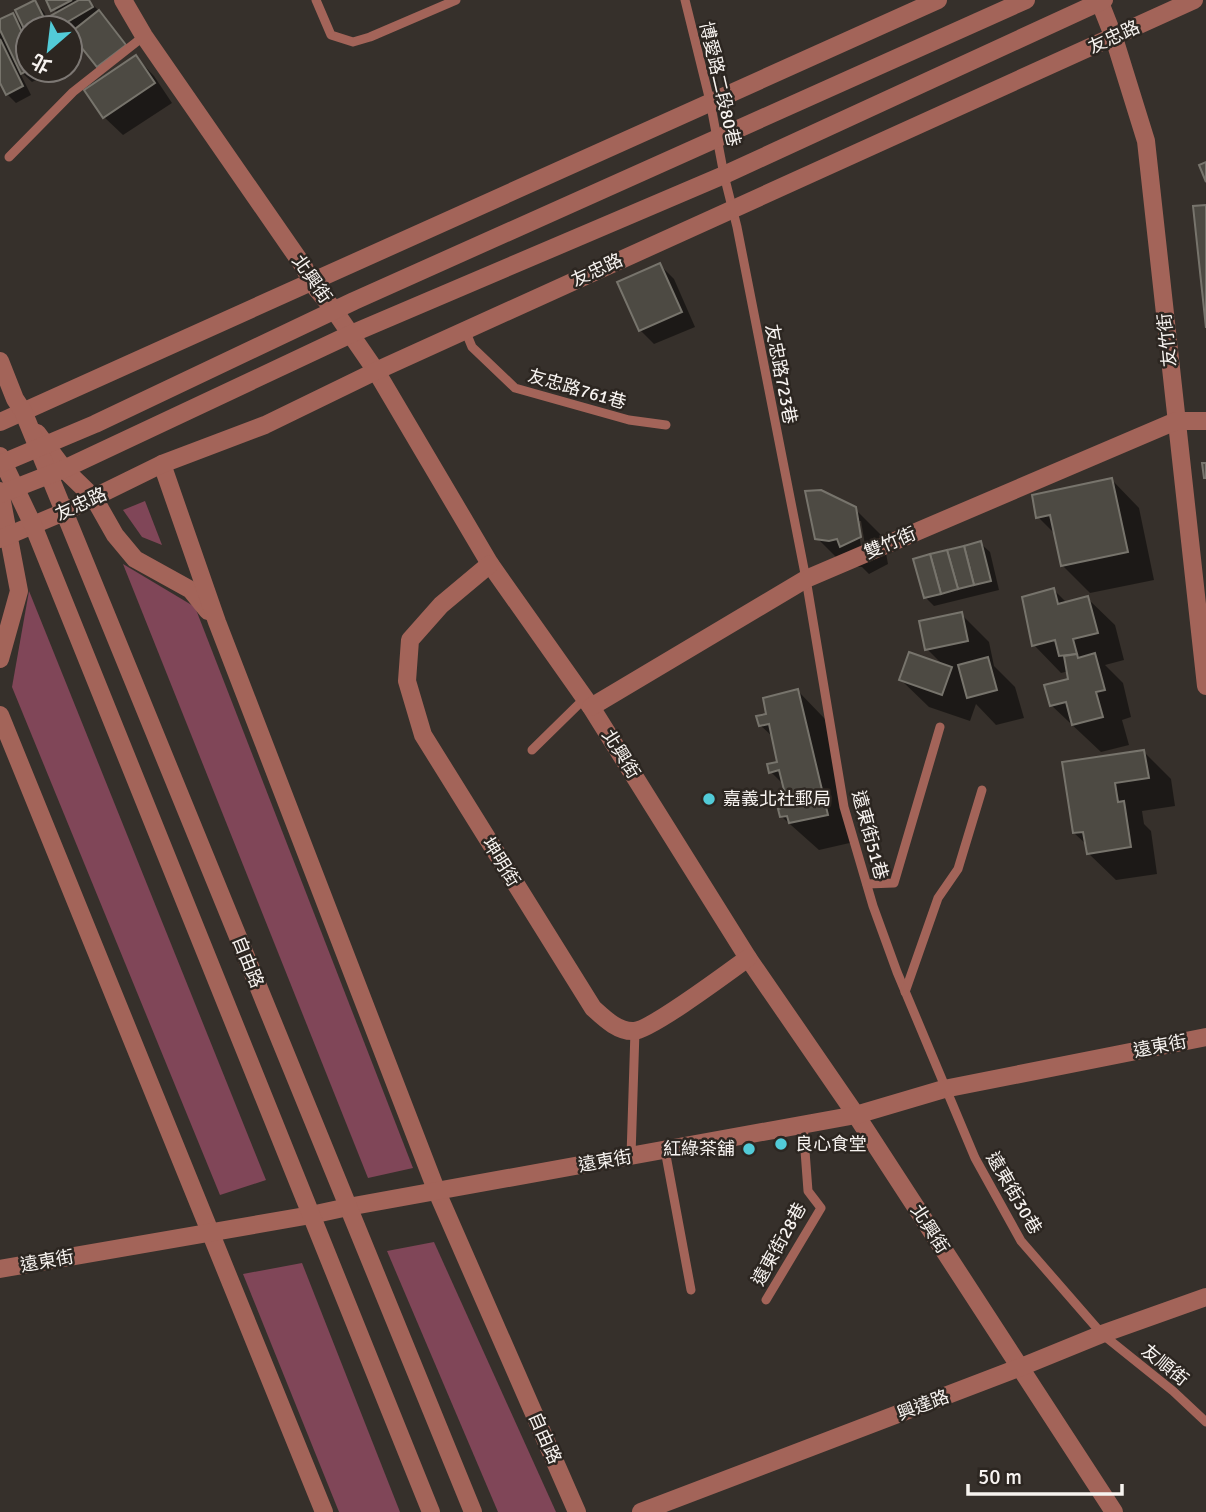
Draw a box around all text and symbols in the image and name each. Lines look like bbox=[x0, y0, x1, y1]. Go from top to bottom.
north arrow bbox=[14, 14, 84, 84]
street label: 友忠路 bbox=[1085, 16, 1143, 58]
street label: 博愛路二段80巷 bbox=[695, 19, 745, 149]
text: 北 bbox=[27, 48, 56, 78]
street label: 友忠路 bbox=[568, 249, 626, 291]
street label: 北興街 bbox=[288, 251, 336, 307]
street label: 友竹街 bbox=[1153, 312, 1181, 368]
street label: 友忠路723巷 bbox=[761, 322, 801, 426]
street label: 友忠路761巷 bbox=[525, 364, 629, 414]
street label: 友忠路 bbox=[52, 483, 110, 525]
street label: 雙竹街 bbox=[861, 522, 919, 564]
street label: 北興街 bbox=[597, 725, 645, 783]
place label: 嘉義北社郵局 bbox=[723, 788, 831, 810]
street label: 遠東街51巷 bbox=[848, 788, 892, 882]
marker: 嘉義北社郵局 bbox=[701, 791, 717, 807]
street label: 坤明街 bbox=[477, 833, 525, 891]
street label: 自由路 bbox=[228, 933, 268, 991]
street label: 遠東街 bbox=[1131, 1030, 1189, 1062]
place label: 良心食堂 bbox=[795, 1133, 867, 1155]
marker: 良心食堂 bbox=[773, 1136, 789, 1152]
place label: 紅綠茶舖 bbox=[663, 1138, 735, 1160]
marker: 紅綠茶舖 bbox=[741, 1141, 757, 1157]
street label: 遠東街 bbox=[577, 1145, 633, 1177]
street label: 遠東街30巷 bbox=[982, 1148, 1046, 1238]
street label: 遠東街28巷 bbox=[747, 1199, 811, 1289]
street label: 北興街 bbox=[906, 1200, 954, 1258]
street label: 遠東街 bbox=[19, 1245, 75, 1277]
street label: 友順街 bbox=[1137, 1339, 1193, 1391]
street label: 興達路 bbox=[894, 1385, 952, 1425]
street label: 自由路 bbox=[524, 1409, 566, 1467]
scale bar bbox=[968, 1452, 1122, 1496]
text: 50 m bbox=[978, 1464, 1022, 1490]

